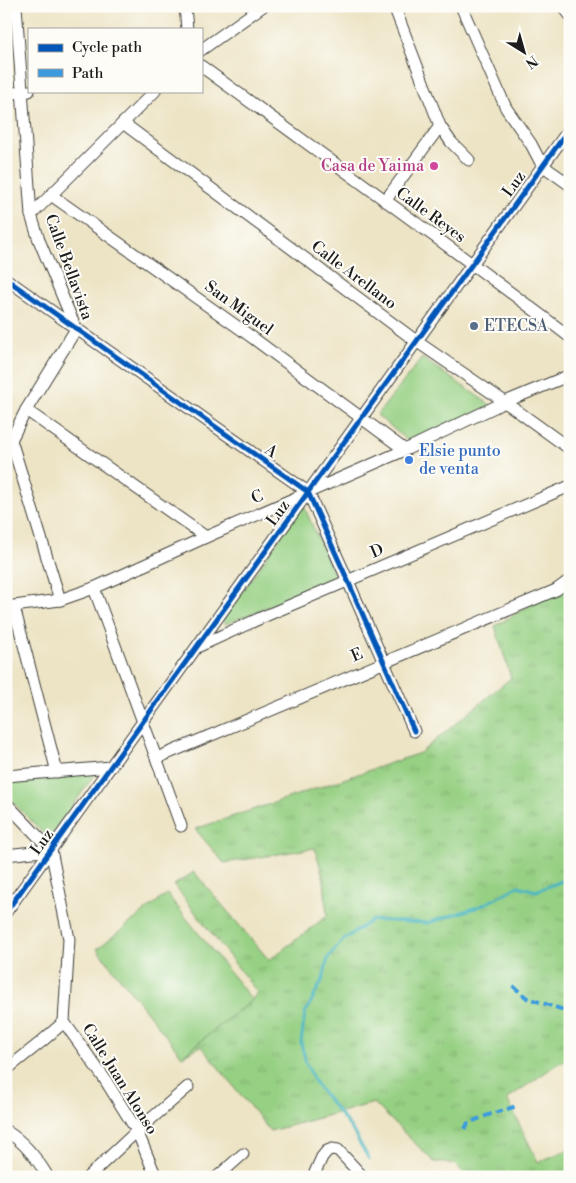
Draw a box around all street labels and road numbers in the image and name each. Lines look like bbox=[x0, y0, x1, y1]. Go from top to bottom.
street label: Luz bbox=[498, 167, 530, 201]
street label: Calle Reyes bbox=[392, 183, 470, 247]
street label: Calle Bellavista bbox=[41, 211, 98, 323]
street label: Calle Arellano bbox=[307, 236, 401, 314]
street label: San Miguel bbox=[201, 276, 277, 340]
street label: A bbox=[260, 439, 282, 463]
street label: C bbox=[248, 486, 266, 508]
street label: Luz bbox=[262, 496, 294, 530]
street label: D bbox=[367, 539, 387, 563]
street label: E bbox=[348, 644, 366, 666]
street label: Luz bbox=[26, 825, 58, 859]
street label: Calle Juan Alonso bbox=[78, 1020, 162, 1138]

